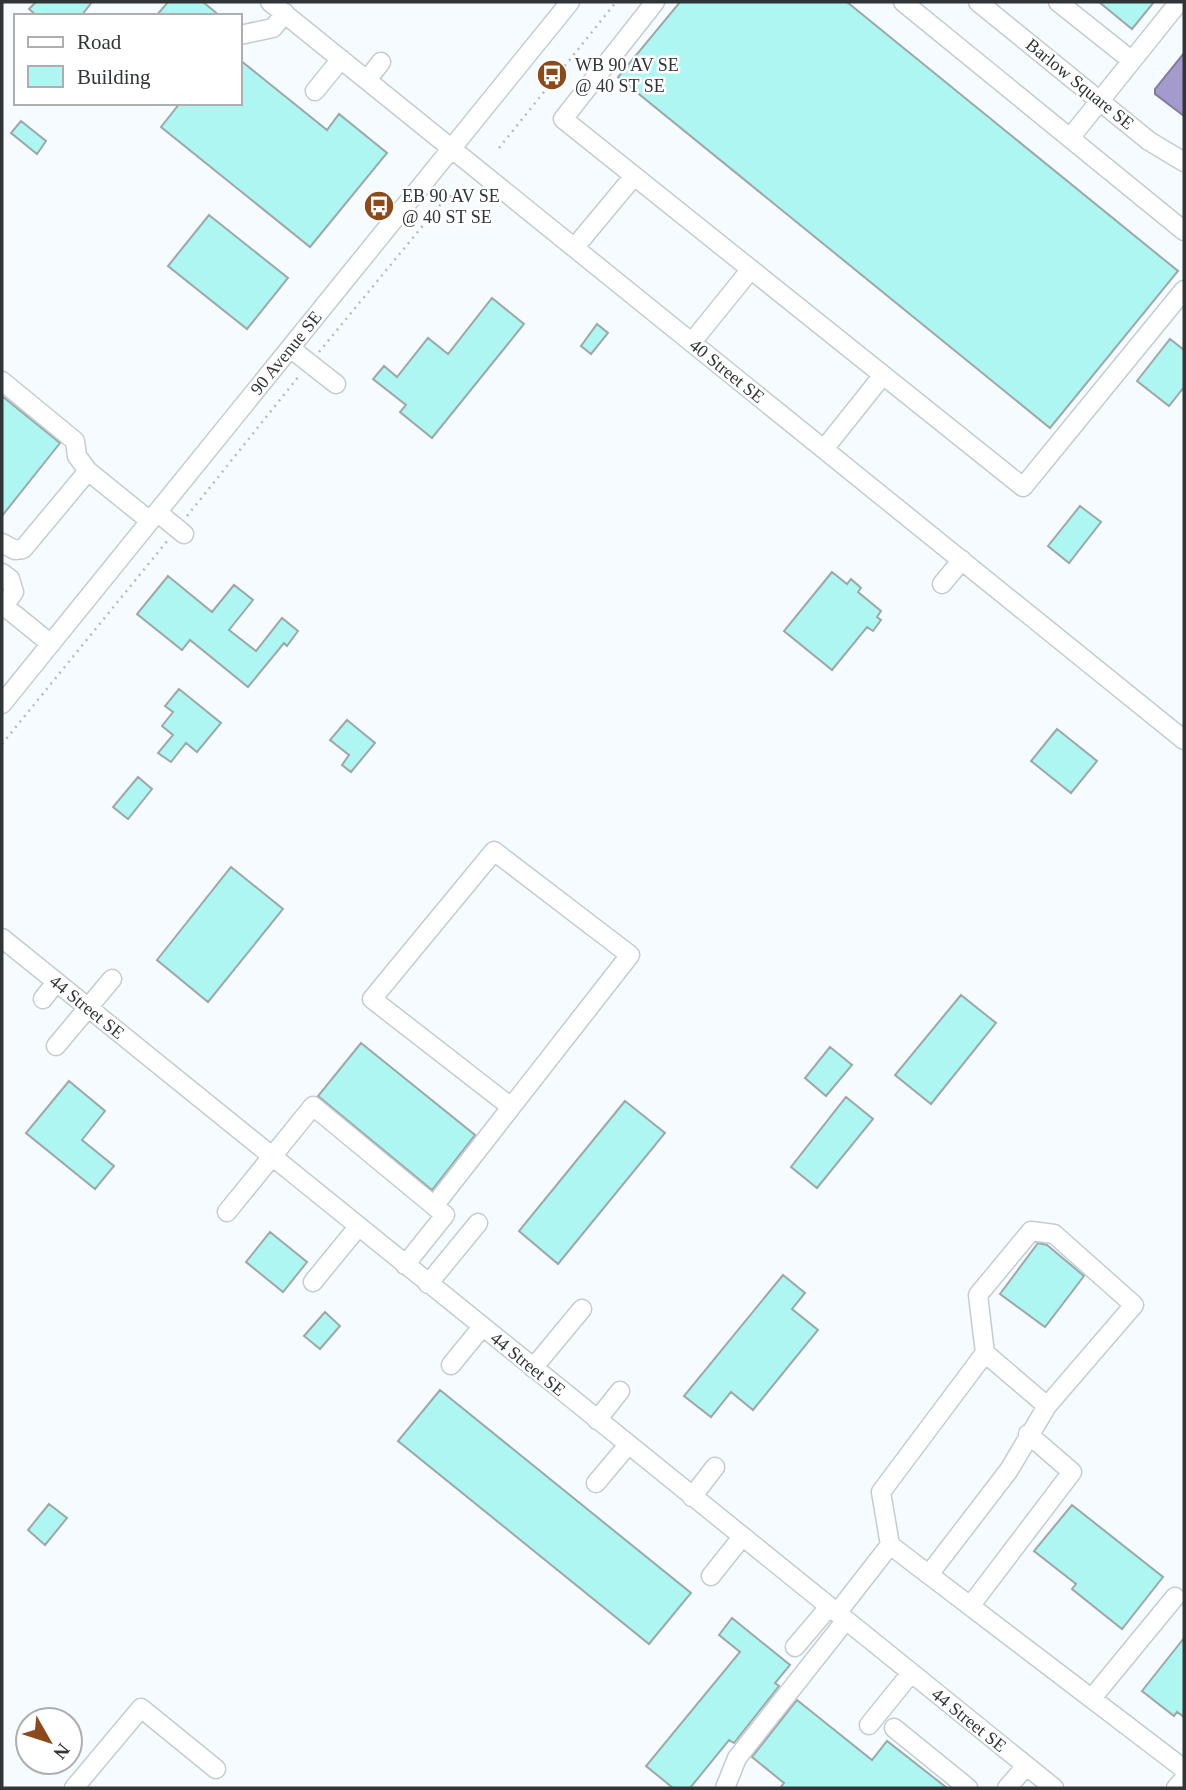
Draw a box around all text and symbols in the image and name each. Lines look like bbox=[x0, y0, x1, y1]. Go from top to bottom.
legend bbox=[14, 14, 242, 105]
text: Road bbox=[77, 30, 122, 54]
street label: Barlow Square SE bbox=[1022, 34, 1138, 134]
place label: WB 90 AV SE @ 40 ST SE bbox=[575, 55, 679, 96]
bus stop icon: WB 90 AV SE @ 40 ST SE bbox=[535, 58, 569, 92]
text: Building bbox=[77, 65, 151, 89]
place label: EB 90 AV SE @ 40 ST SE bbox=[402, 186, 500, 227]
bus stop icon: EB 90 AV SE @ 40 ST SE bbox=[362, 189, 396, 223]
street label: 90 Avenue SE bbox=[246, 307, 326, 399]
street label: 40 Street SE bbox=[686, 335, 768, 407]
street label: 44 Street SE bbox=[46, 971, 128, 1043]
street label: 44 Street SE bbox=[487, 1328, 569, 1400]
street label: 44 Street SE bbox=[928, 1684, 1010, 1756]
north arrow bbox=[14, 1706, 84, 1776]
text: N bbox=[49, 1739, 74, 1764]

